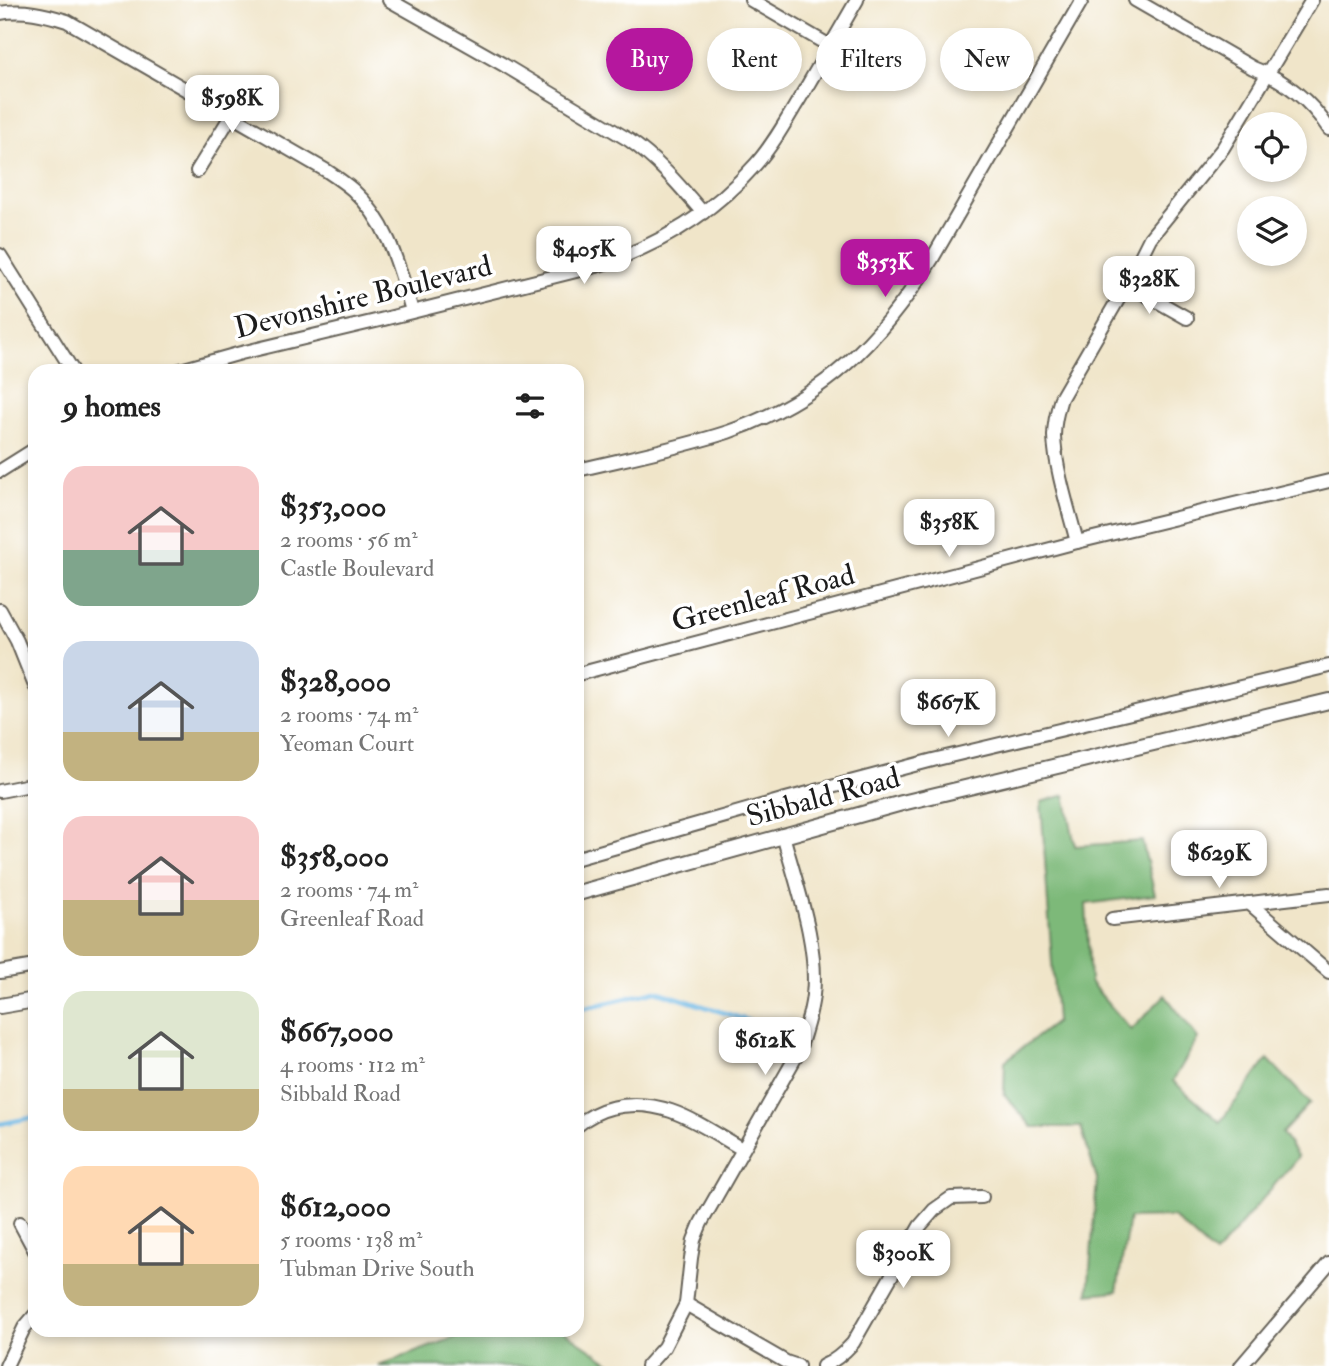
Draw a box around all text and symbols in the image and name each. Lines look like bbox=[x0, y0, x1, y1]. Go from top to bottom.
chip: Buy bbox=[606, 28, 693, 91]
chip: Rent bbox=[707, 28, 802, 91]
chip: Filters bbox=[816, 28, 926, 91]
chip: New bbox=[940, 28, 1034, 91]
pin: $598K bbox=[183, 76, 281, 135]
text: $598K bbox=[201, 83, 263, 112]
map controls bbox=[1237, 112, 1307, 266]
button: locate bbox=[1237, 112, 1307, 182]
button: layers bbox=[1237, 196, 1307, 266]
pin: $405K bbox=[535, 226, 633, 286]
text: $405K bbox=[552, 234, 616, 263]
pin: $353K bbox=[836, 240, 934, 299]
street label: Devonshire Boulevard bbox=[230, 247, 496, 347]
text: $353K bbox=[857, 247, 913, 276]
pin: $328K bbox=[1100, 256, 1198, 316]
text: $328K bbox=[1119, 264, 1179, 293]
icon: filters bbox=[511, 387, 549, 425]
text: 9 homes bbox=[63, 388, 161, 425]
text: $353,000 bbox=[280, 488, 386, 525]
icon: home bbox=[119, 494, 203, 578]
pin: $358K bbox=[900, 500, 998, 559]
text: $358K bbox=[920, 507, 978, 536]
text: 2 rooms · 56 m² bbox=[280, 525, 418, 554]
text: Castle Boulevard bbox=[280, 554, 434, 583]
street label: Greenleaf Road bbox=[667, 556, 859, 640]
text: $328,000 bbox=[280, 663, 391, 700]
icon: home bbox=[119, 669, 203, 753]
pin: $667K bbox=[899, 680, 997, 739]
text: $667K bbox=[917, 687, 979, 716]
text: 2 rooms · 74 m² bbox=[280, 700, 419, 729]
text: Yeoman Court bbox=[280, 729, 414, 758]
street label: Sibbald Road bbox=[742, 759, 904, 835]
pin: $629K bbox=[1170, 830, 1268, 890]
text: $358,000 bbox=[280, 838, 389, 875]
text: $629K bbox=[1187, 838, 1251, 867]
icon: home bbox=[119, 844, 203, 928]
text: 2 rooms · 74 m² bbox=[280, 875, 419, 904]
text: Greenleaf Road bbox=[280, 904, 424, 933]
text: $667,000 bbox=[280, 1013, 394, 1050]
pin: $612K bbox=[716, 1018, 814, 1077]
icon: home bbox=[119, 1019, 203, 1103]
text: $612K bbox=[735, 1025, 795, 1054]
text: 4 rooms · 112 m² bbox=[280, 1050, 425, 1079]
text: Sibbald Road bbox=[280, 1079, 401, 1108]
text: $612,000 bbox=[280, 1188, 391, 1225]
icon: home bbox=[119, 1194, 203, 1278]
text: 5 rooms · 138 m² bbox=[280, 1225, 423, 1254]
pin: $300K bbox=[854, 1230, 952, 1290]
text: $300K bbox=[872, 1238, 934, 1267]
text: Tubman Drive South bbox=[280, 1254, 475, 1283]

